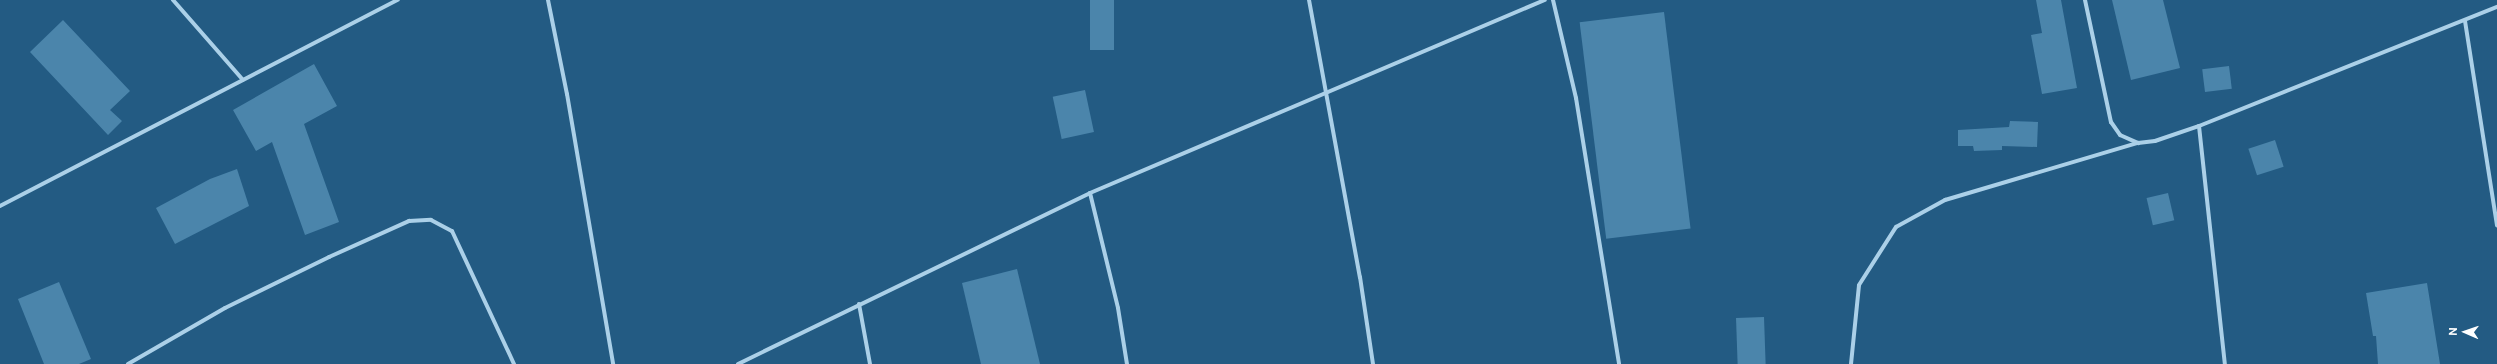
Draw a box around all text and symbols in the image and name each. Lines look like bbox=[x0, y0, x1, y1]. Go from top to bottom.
north arrow bbox=[2445, 312, 2485, 352]
text: N bbox=[2447, 327, 2459, 336]

